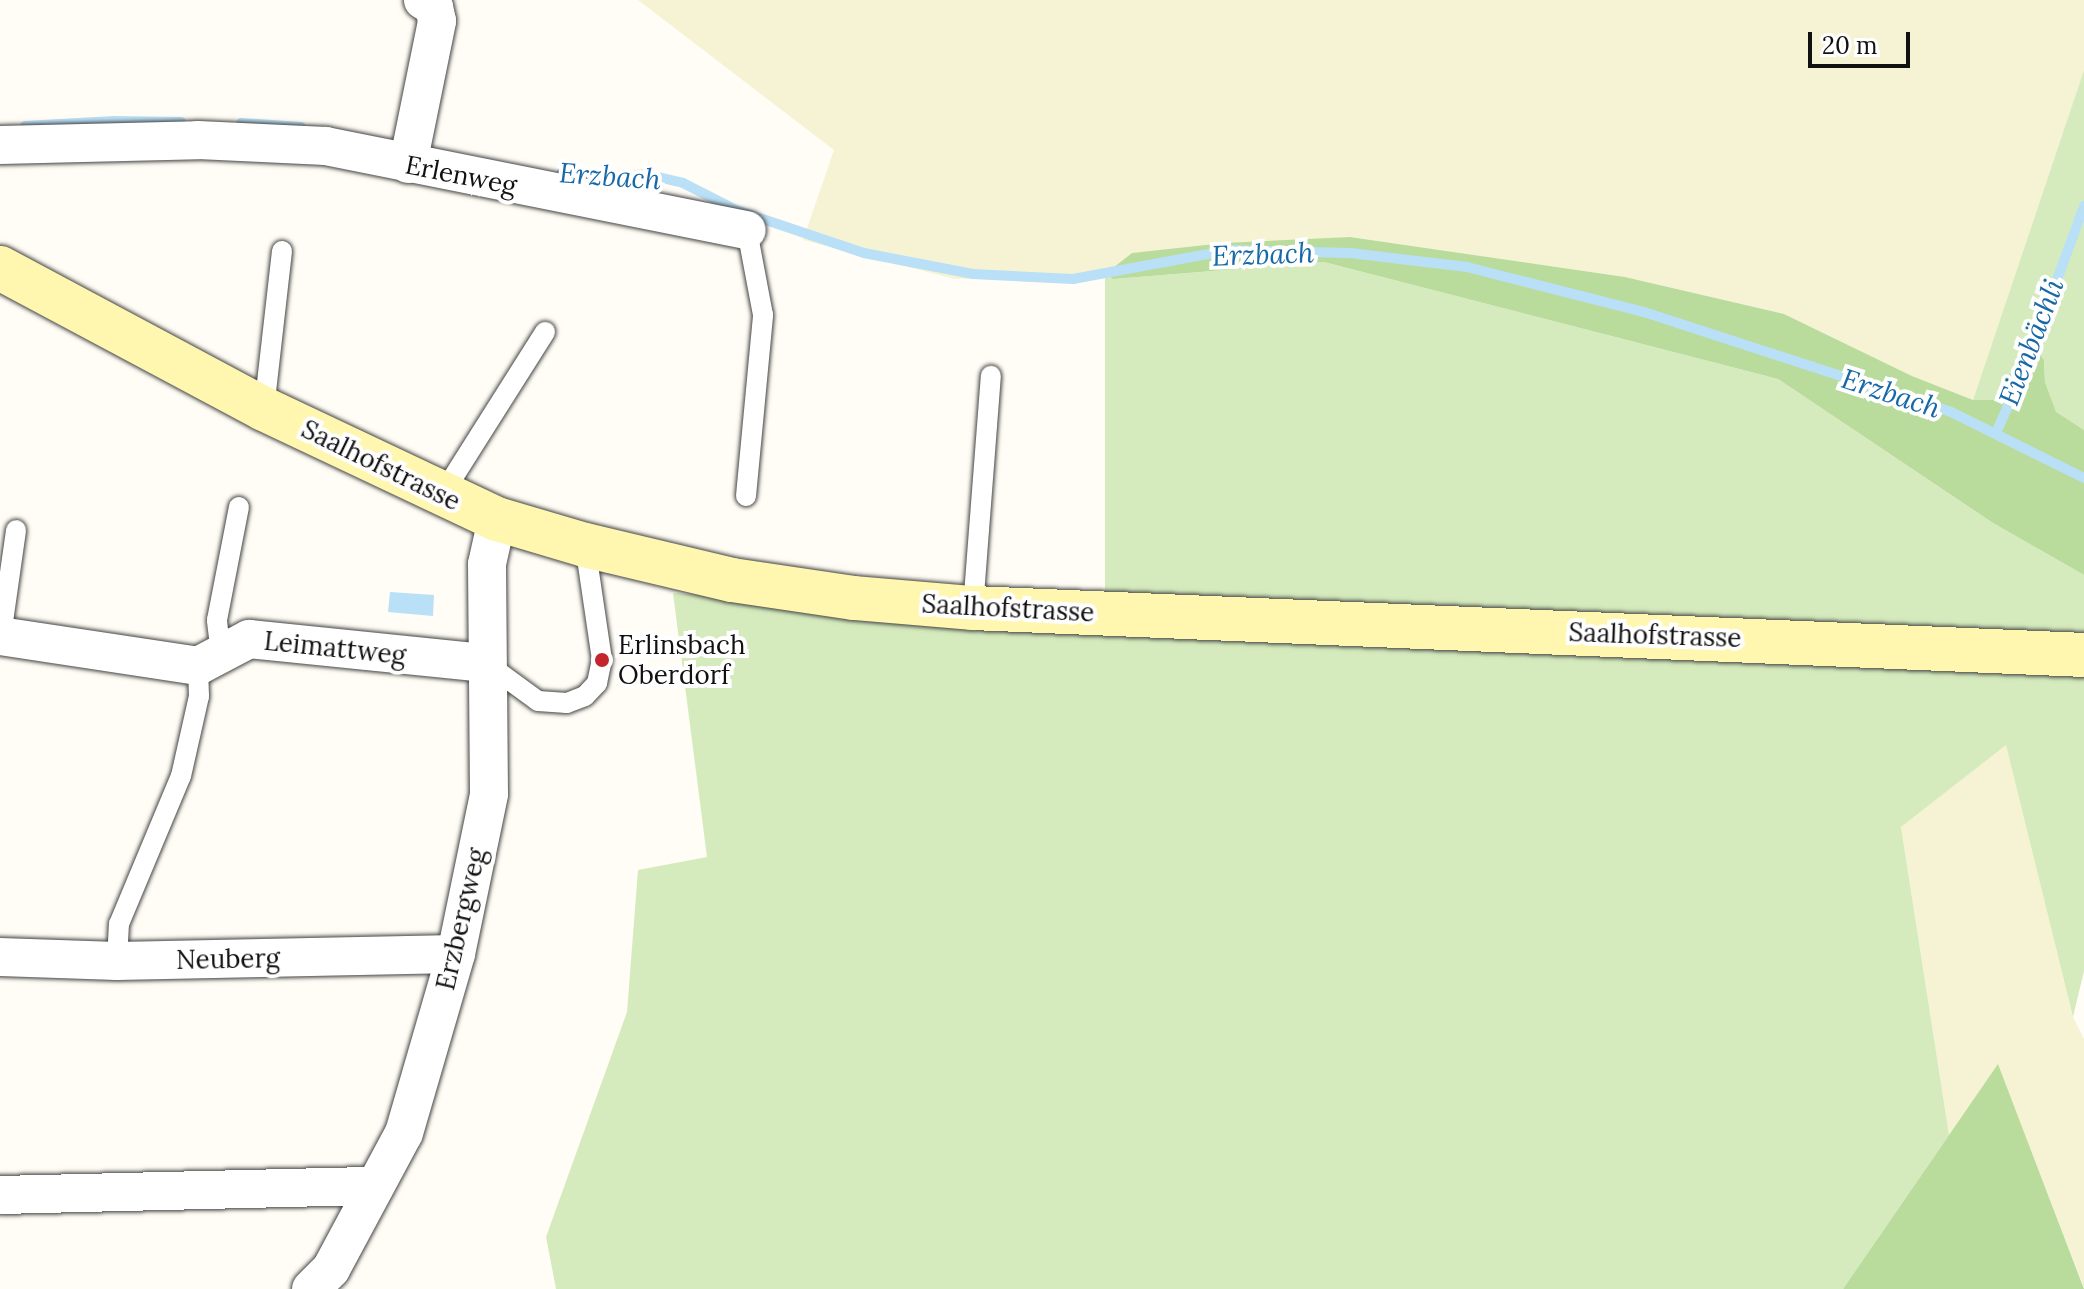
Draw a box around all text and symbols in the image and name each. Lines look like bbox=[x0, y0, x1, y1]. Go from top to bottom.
scale bar bbox=[1812, 16, 1914, 66]
text: 20 m bbox=[1822, 30, 1878, 61]
street label: Erlenweg bbox=[403, 149, 519, 201]
water label: Erzbach bbox=[558, 156, 662, 196]
water label: Erzbach bbox=[1211, 235, 1315, 273]
water label: Eienbächli bbox=[1992, 274, 2070, 410]
water label: Erzbach bbox=[1837, 361, 1945, 425]
street label: Saalhofstrasse bbox=[296, 413, 466, 517]
street label: Saalhofstrasse bbox=[921, 588, 1095, 628]
street label: Saalhofstrasse bbox=[1568, 616, 1742, 654]
street label: Leimattweg bbox=[262, 625, 408, 671]
place label: Erlinsbach Oberdorf bbox=[618, 629, 745, 690]
marker: Erlinsbach Oberdorf bbox=[593, 651, 611, 669]
street label: Erzbergweg bbox=[430, 845, 492, 993]
street label: Neuberg bbox=[176, 942, 280, 976]

